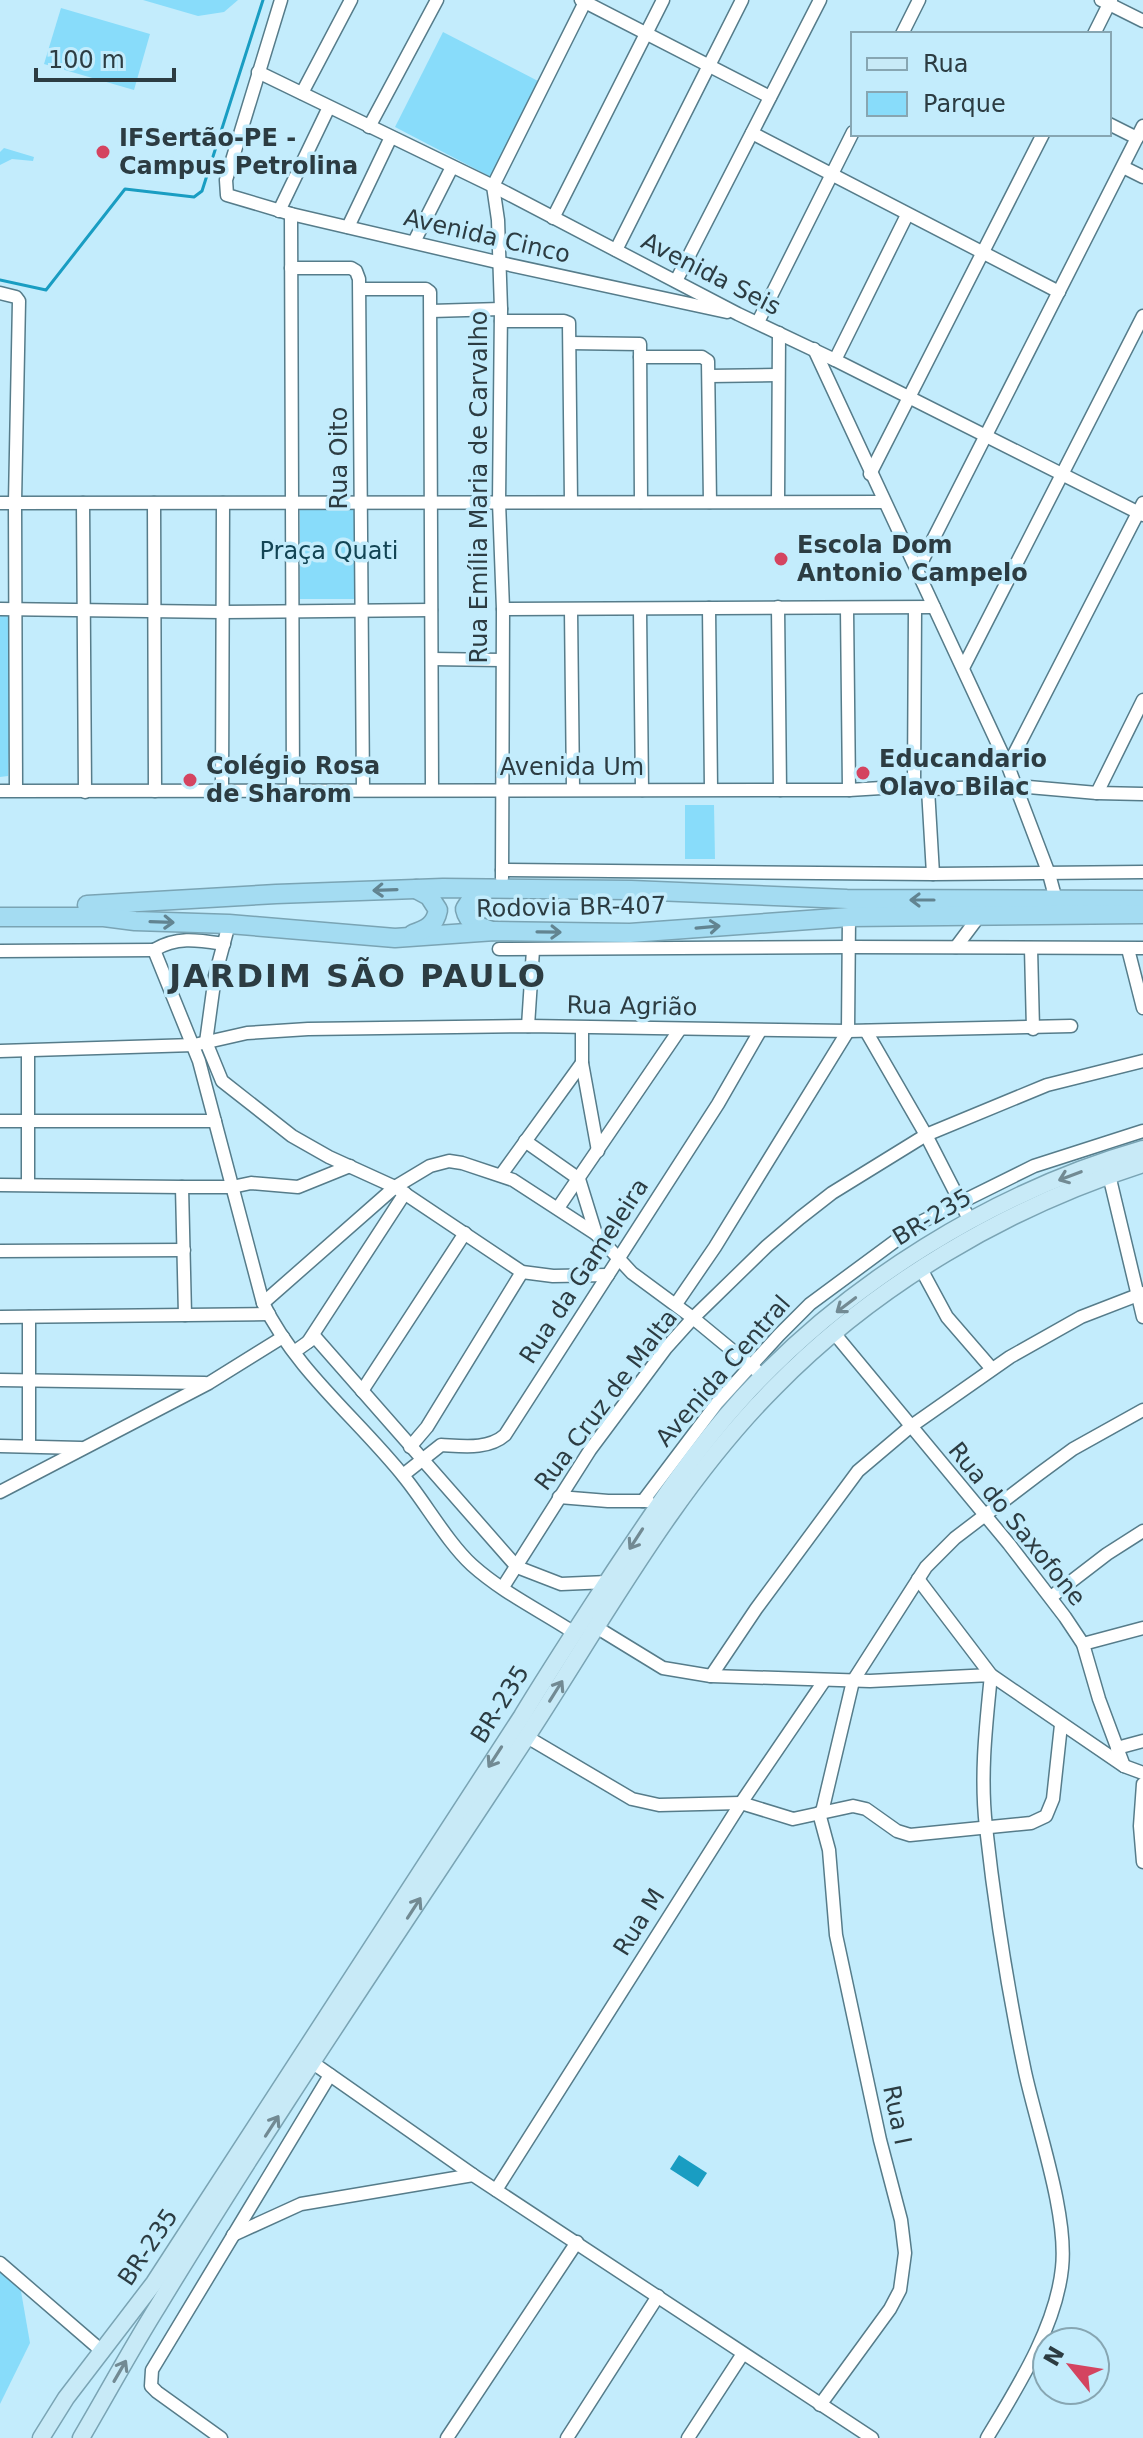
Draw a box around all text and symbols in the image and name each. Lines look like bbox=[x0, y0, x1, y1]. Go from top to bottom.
scale bar bbox=[36, 32, 174, 82]
legend bbox=[851, 32, 1111, 136]
text: 100 m bbox=[48, 46, 125, 74]
text: Rua bbox=[923, 50, 969, 78]
text: Parque bbox=[923, 90, 1006, 118]
place label: IFSertão-PE - Campus Petrolina bbox=[119, 124, 358, 180]
marker: IFSertão-PE - Campus Petrolina bbox=[94, 143, 112, 161]
street label: Avenida Cinco bbox=[401, 203, 573, 269]
street label: Avenida Seis bbox=[637, 227, 785, 321]
street label: Rua Emília Maria de Carvalho bbox=[465, 311, 493, 663]
street label: Rua Oito bbox=[325, 407, 353, 509]
place label: Escola Dom Antonio Campelo bbox=[797, 531, 1028, 587]
park label: Praça Quati bbox=[259, 537, 399, 565]
marker: Escola Dom Antonio Campelo bbox=[772, 550, 790, 568]
place label: Educandario Olavo Bilac bbox=[879, 745, 1047, 801]
place label: Colégio Rosa de Sharom bbox=[206, 752, 380, 808]
street label: Avenida Um bbox=[500, 753, 644, 781]
marker: Educandario Olavo Bilac bbox=[854, 764, 872, 782]
marker: Colégio Rosa de Sharom bbox=[181, 771, 199, 789]
one-way arrow bbox=[372, 882, 399, 898]
street label: Rodovia BR-407 bbox=[476, 891, 666, 923]
one-way arrow bbox=[909, 892, 936, 907]
one-way arrow bbox=[148, 914, 175, 930]
one-way arrow bbox=[694, 919, 721, 934]
one-way arrow bbox=[535, 924, 562, 940]
district label: JARDIM SÃO PAULO bbox=[167, 957, 547, 995]
street label: Rua Agrião bbox=[566, 991, 698, 1021]
one-way arrow bbox=[1058, 1170, 1083, 1184]
street label: Rua da Gameleira bbox=[514, 1173, 654, 1369]
street label: BR-235 bbox=[888, 1183, 976, 1251]
street label: Avenida Central bbox=[650, 1290, 796, 1452]
one-way arrow bbox=[836, 1296, 857, 1313]
street label: Rua Cruz de Malta bbox=[529, 1304, 683, 1496]
street label: Rua do Saxofone bbox=[943, 1437, 1091, 1611]
one-way arrow bbox=[628, 1527, 644, 1549]
street label: BR-235 bbox=[465, 1660, 535, 1748]
one-way arrow bbox=[548, 1680, 565, 1702]
one-way arrow bbox=[486, 1745, 502, 1768]
street label: Rua M bbox=[608, 1883, 670, 1961]
one-way arrow bbox=[406, 1897, 422, 1920]
street label: Rua I bbox=[877, 2083, 917, 2147]
one-way arrow bbox=[264, 2115, 280, 2138]
street label: BR-235 bbox=[112, 2203, 184, 2291]
north arrow bbox=[1031, 2326, 1111, 2406]
text: N bbox=[1039, 2342, 1070, 2370]
one-way arrow bbox=[112, 2360, 128, 2383]

